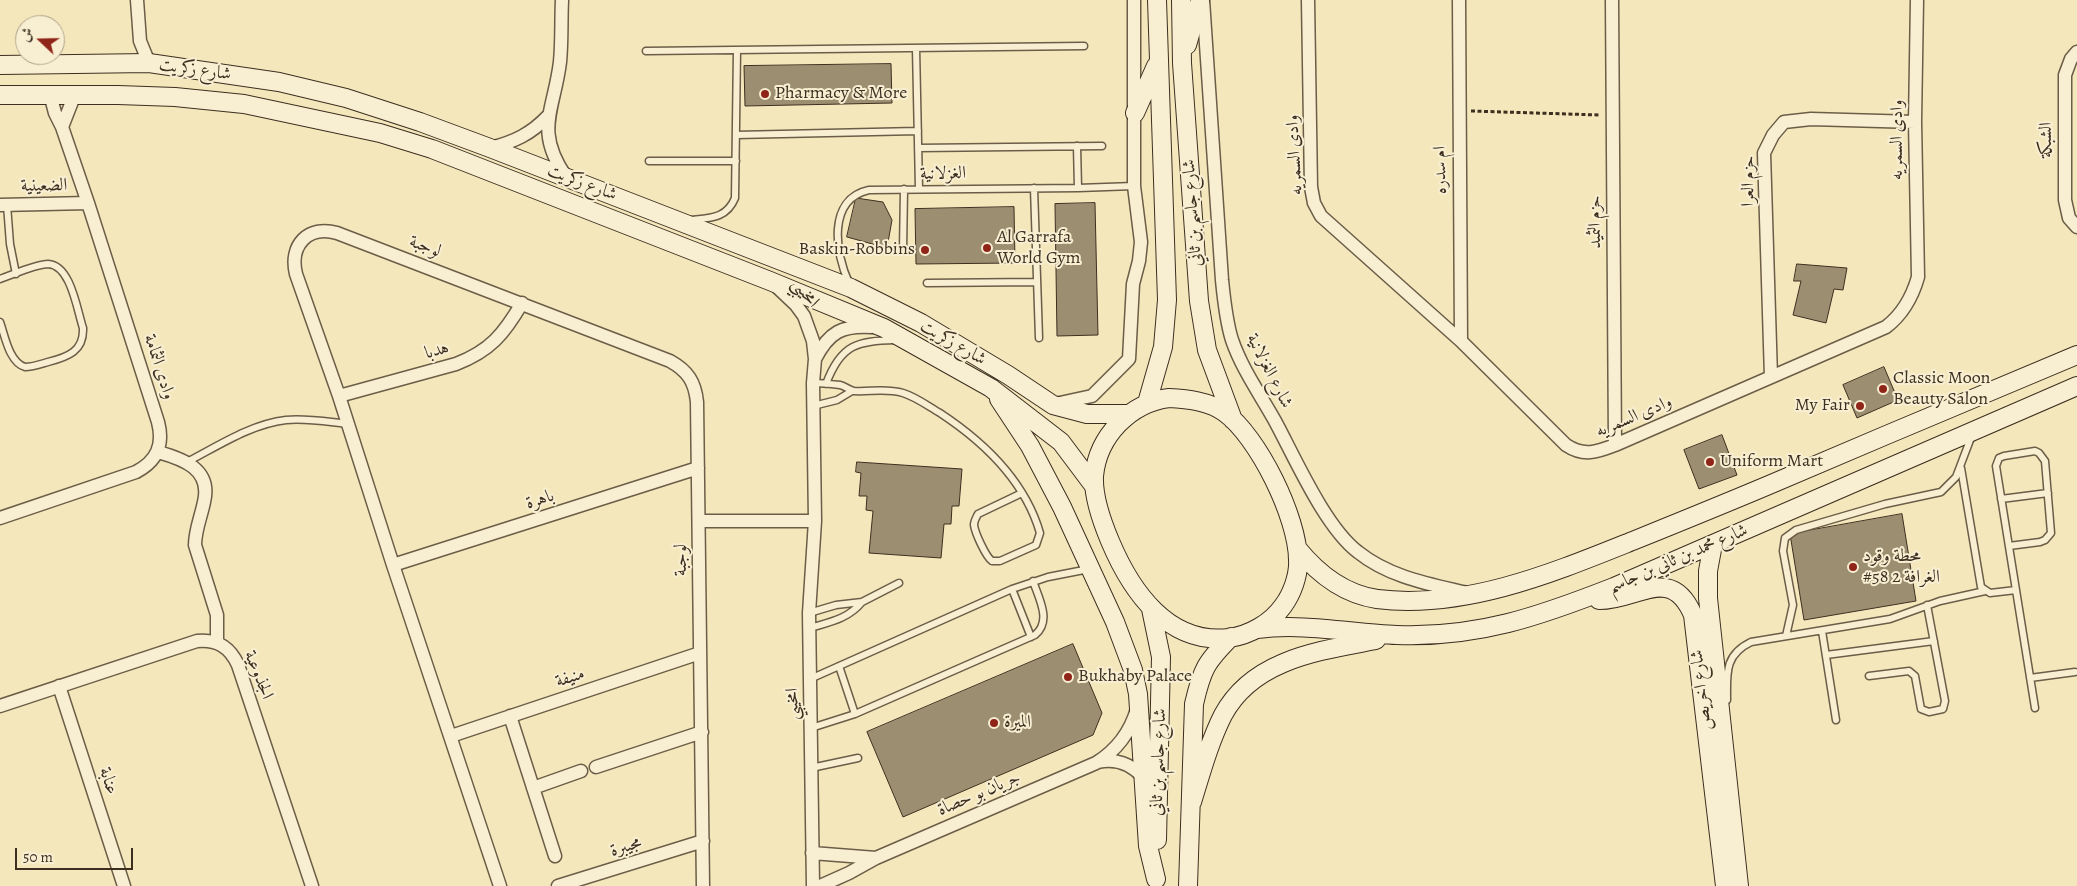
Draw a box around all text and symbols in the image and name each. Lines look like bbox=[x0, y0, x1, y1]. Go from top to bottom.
north arrow bbox=[15, 15, 65, 65]
text: ش bbox=[15, 25, 38, 45]
street label: شارع زكريت bbox=[158, 54, 232, 86]
place label: Pharmacy & More bbox=[775, 83, 907, 105]
marker: Pharmacy & More bbox=[759, 88, 771, 100]
street label: وادى السمريه bbox=[1887, 100, 1909, 180]
street label: وادى السمريه bbox=[1282, 114, 1308, 196]
street label: الشبكة bbox=[2036, 122, 2058, 158]
street label: ام سدره bbox=[1430, 146, 1452, 194]
street label: حزم العرا bbox=[1738, 155, 1760, 207]
street label: شارع جاسم بن ثاني bbox=[1178, 159, 1208, 267]
street label: شارع زكريت bbox=[544, 160, 620, 206]
street label: الغزلانية bbox=[920, 163, 966, 185]
street label: الضعينية bbox=[20, 175, 68, 197]
street label: حزم الثميد bbox=[1585, 195, 1607, 249]
place label: Al Garrafa World Gym bbox=[997, 227, 1081, 270]
street label: لوجبة bbox=[406, 231, 444, 263]
place label: Baskin-Robbins bbox=[799, 239, 915, 261]
marker: Al Garrafa World Gym bbox=[981, 242, 993, 254]
marker: Baskin-Robbins bbox=[919, 244, 931, 256]
street label: امخيبي bbox=[786, 274, 824, 312]
street label: شارع زكريت bbox=[916, 315, 990, 371]
street label: شارع الغزلانية bbox=[1241, 330, 1297, 412]
street label: وادى الثمامة bbox=[138, 332, 180, 402]
street label: هدبا bbox=[422, 337, 452, 365]
place label: Classic Moon Beauty Salon bbox=[1893, 368, 1990, 410]
marker: Classic Moon Beauty Salon bbox=[1877, 383, 1889, 395]
street label: وادى السمريه bbox=[1593, 391, 1675, 443]
place label: My Fair bbox=[1795, 395, 1850, 417]
marker: My Fair bbox=[1854, 400, 1866, 412]
place label: Uniform Mart bbox=[1720, 451, 1823, 473]
marker: Uniform Mart bbox=[1704, 456, 1716, 468]
street label: باهرة bbox=[523, 485, 557, 515]
street label: شارع محمد بن ثاني بن جاسم bbox=[1605, 520, 1751, 598]
street label: لوجبة bbox=[671, 544, 693, 576]
place label: محطة وقود #58 الغرافة 2 bbox=[1863, 546, 1940, 588]
marker: محطة وقود #58 الغرافة 2 bbox=[1847, 561, 1859, 573]
street label: الجذوعية bbox=[238, 647, 278, 703]
street label: شارع اخريص bbox=[1686, 648, 1718, 732]
street label: منيفة bbox=[553, 663, 587, 693]
place label: Bukhaby Palace bbox=[1078, 666, 1192, 688]
marker: Bukhaby Palace bbox=[1062, 671, 1074, 683]
street label: امخيبي bbox=[782, 688, 804, 720]
street label: شارع جاسم بن ثاني bbox=[1146, 708, 1172, 816]
place label: الميرة bbox=[1004, 712, 1031, 734]
marker: الميرة bbox=[988, 717, 1000, 729]
street label: عنابة bbox=[94, 765, 122, 797]
street label: جريان بو حصاة bbox=[934, 767, 1024, 821]
street label: مجيبرة bbox=[608, 832, 644, 862]
scale bar bbox=[18, 838, 135, 870]
text: 50 m bbox=[23, 847, 53, 867]

